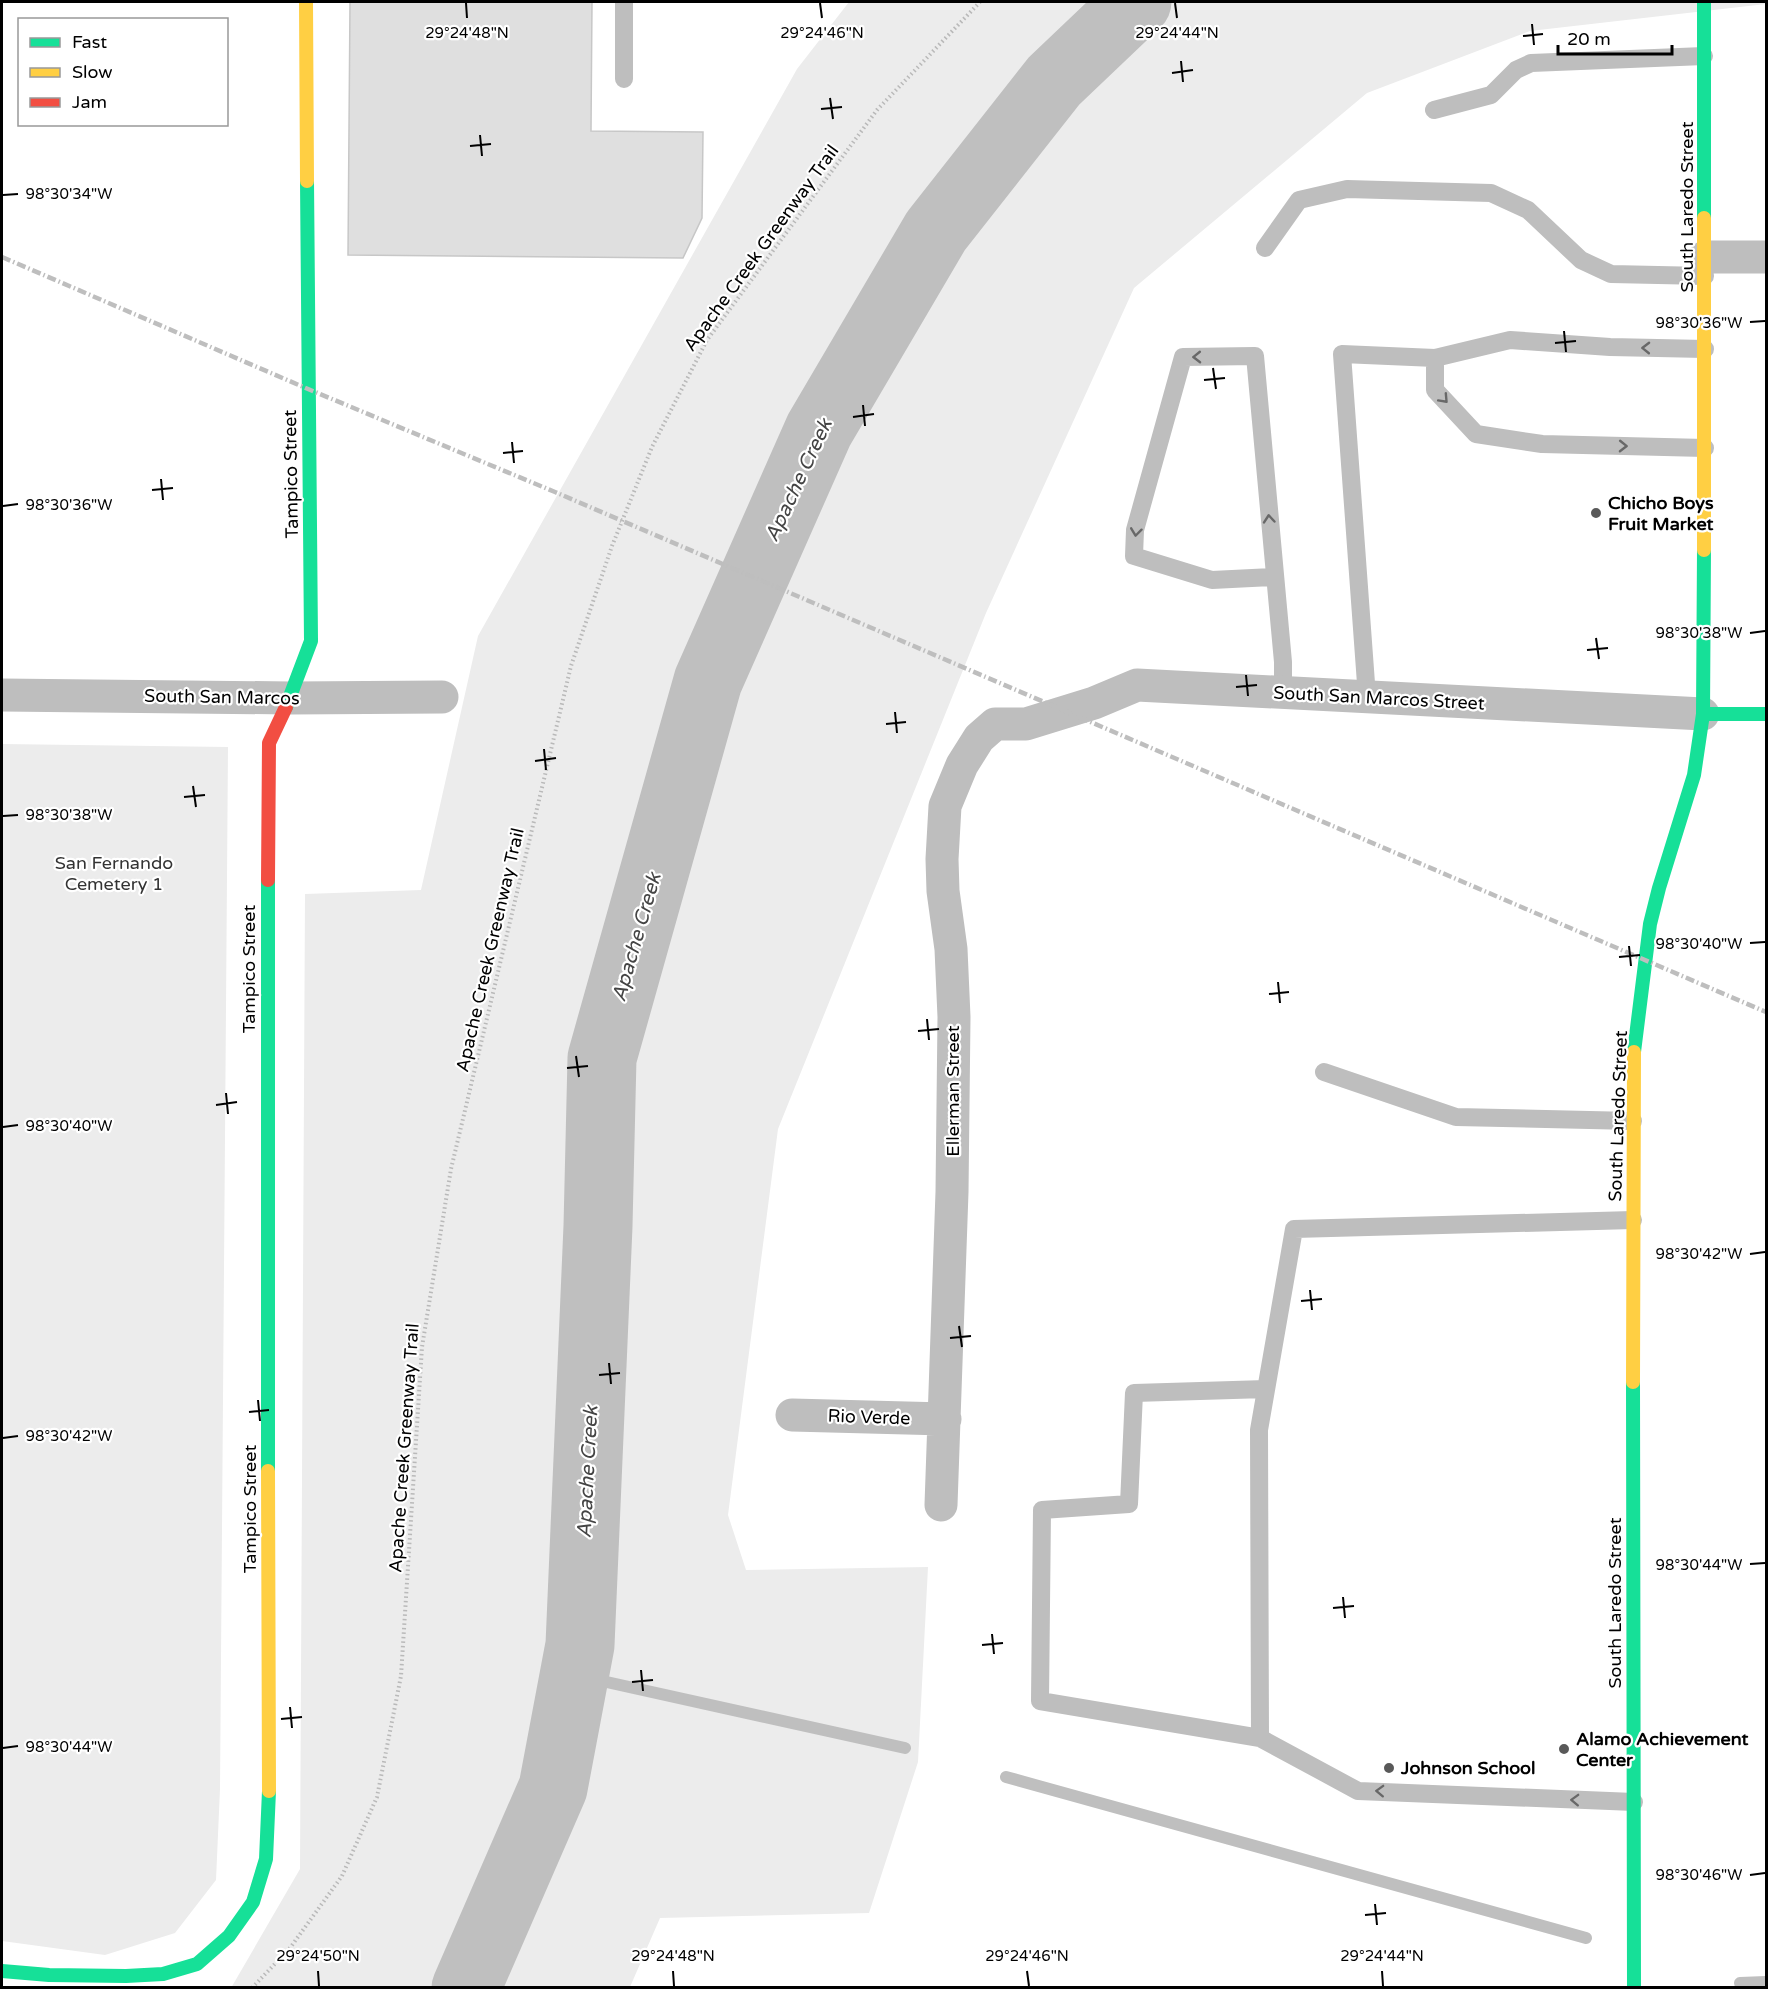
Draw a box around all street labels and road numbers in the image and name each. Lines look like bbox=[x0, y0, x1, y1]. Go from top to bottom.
street label: South Laredo Street bbox=[1676, 121, 1698, 293]
street label: Apache Creek Greenway Trail bbox=[679, 140, 843, 356]
street label: Tampico Street bbox=[279, 409, 303, 538]
street label: South San Marcos Street bbox=[1273, 681, 1485, 715]
street label: South San Marcos bbox=[144, 685, 300, 709]
street label: Apache Creek Greenway Trail bbox=[451, 826, 529, 1074]
street label: Tampico Street bbox=[238, 905, 260, 1033]
street label: Ellerman Street bbox=[942, 1025, 964, 1157]
street label: South Laredo Street bbox=[1604, 1030, 1632, 1202]
street label: Apache Creek Greenway Trail bbox=[384, 1323, 424, 1573]
street label: Rio Verde bbox=[827, 1405, 911, 1429]
street label: Tampico Street bbox=[239, 1445, 261, 1573]
street label: South Laredo Street bbox=[1604, 1517, 1626, 1689]

